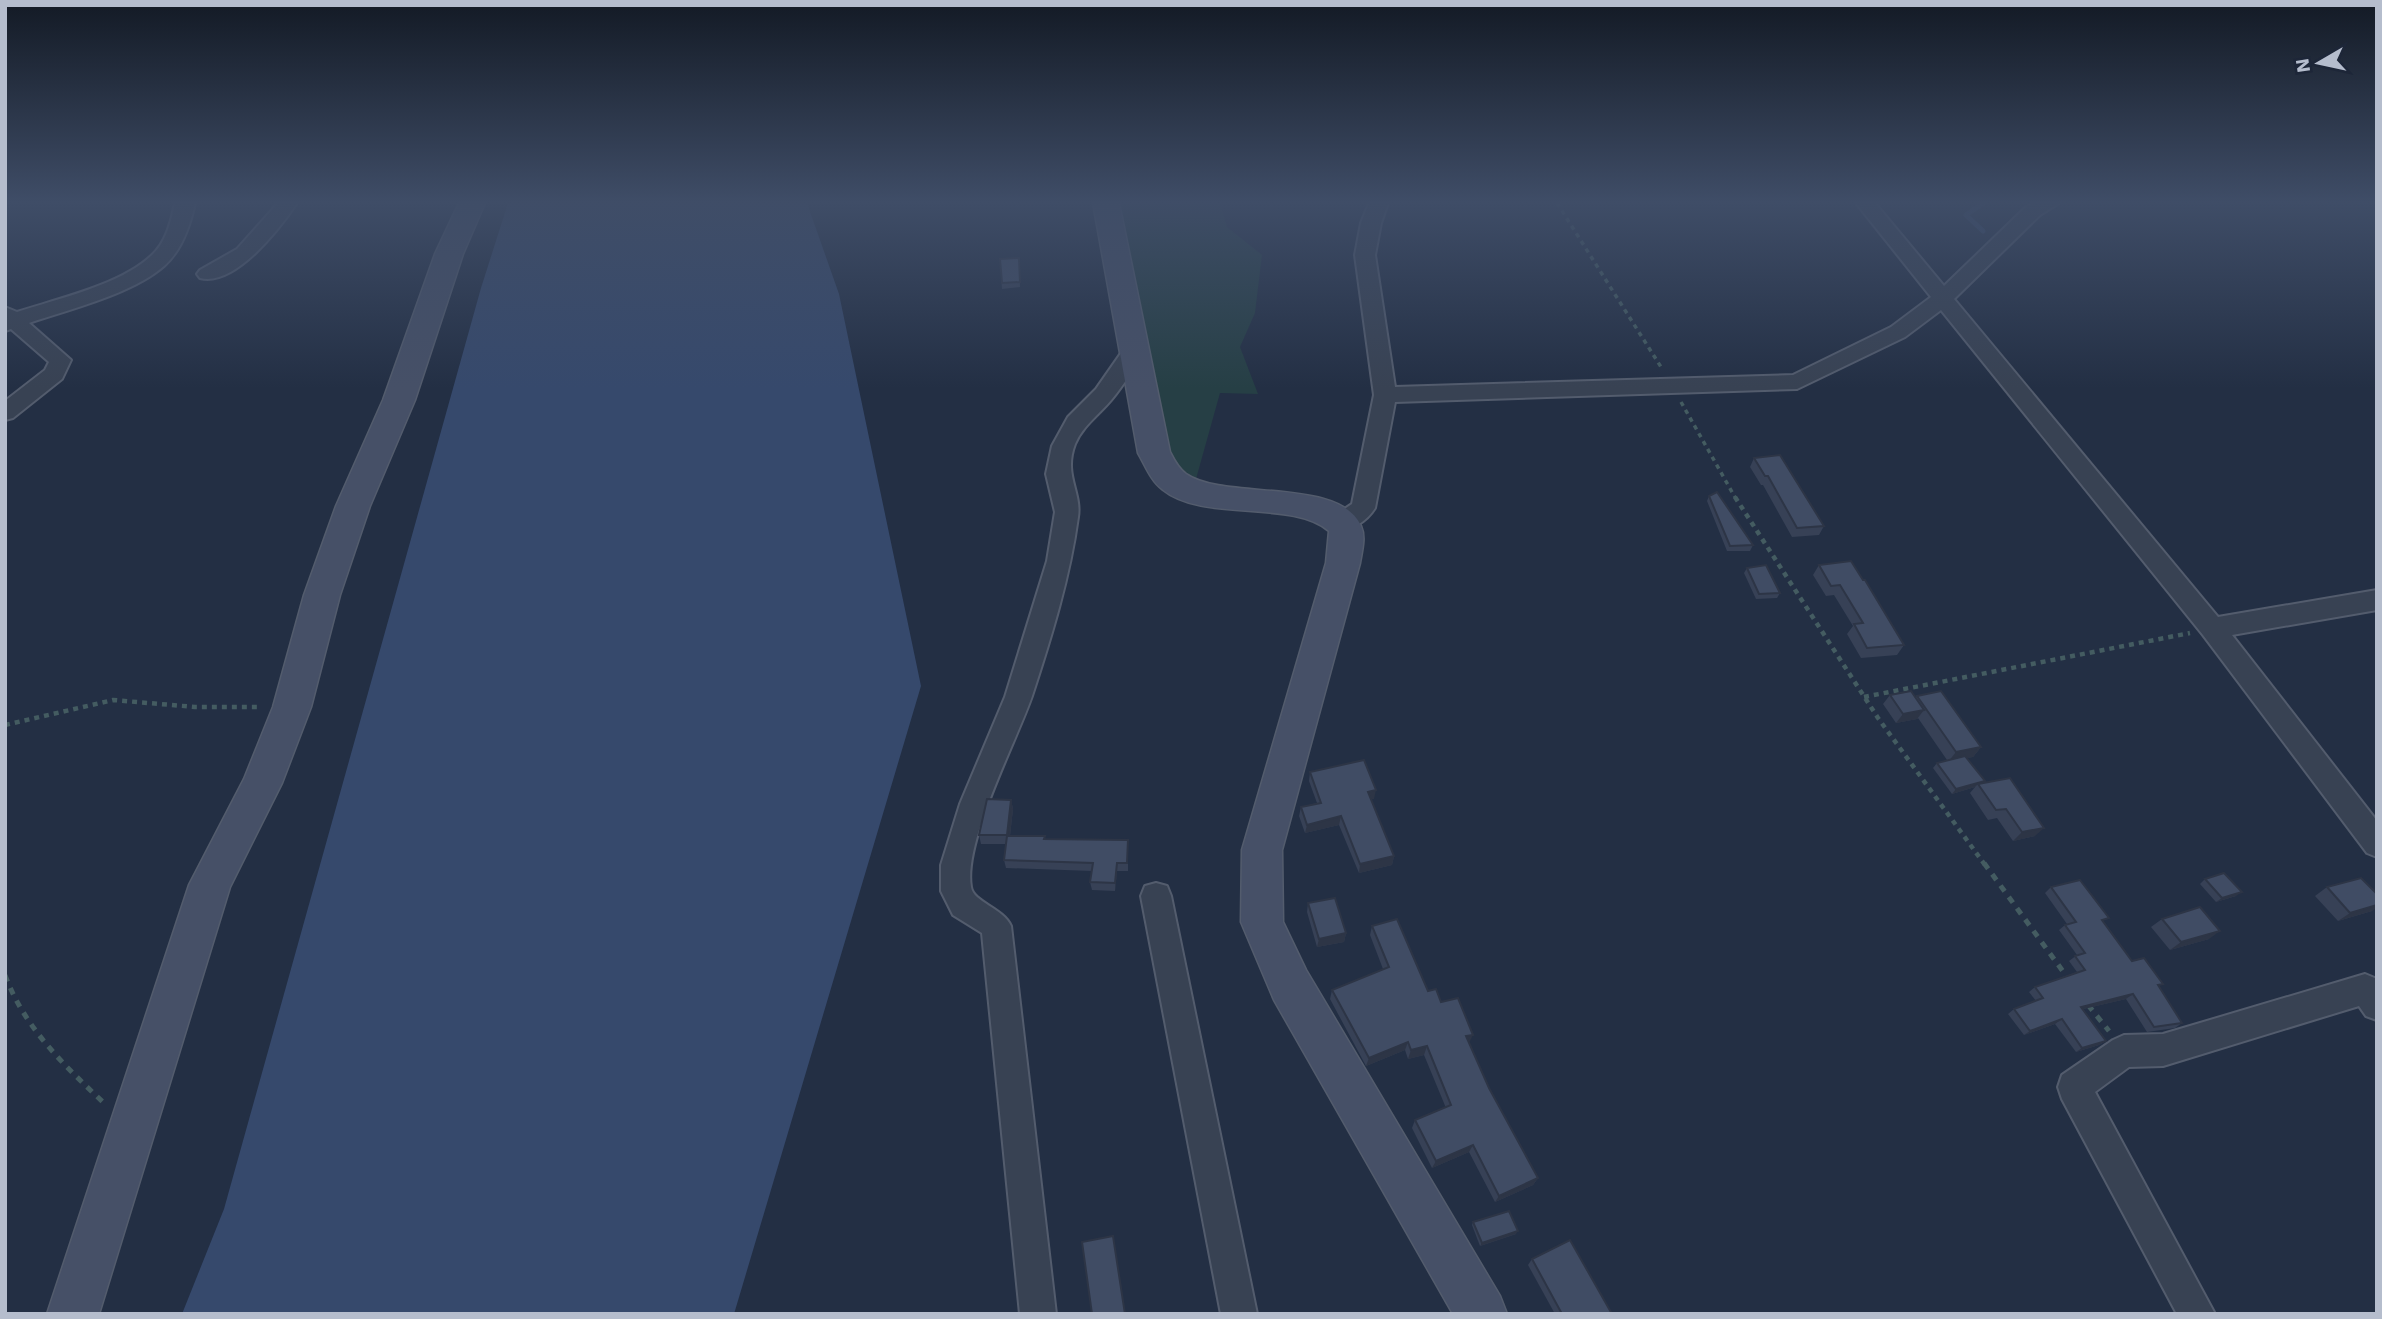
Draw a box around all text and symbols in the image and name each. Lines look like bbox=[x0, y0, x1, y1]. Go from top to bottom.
north arrow bbox=[2284, 28, 2354, 98]
text: N bbox=[2290, 57, 2315, 74]

